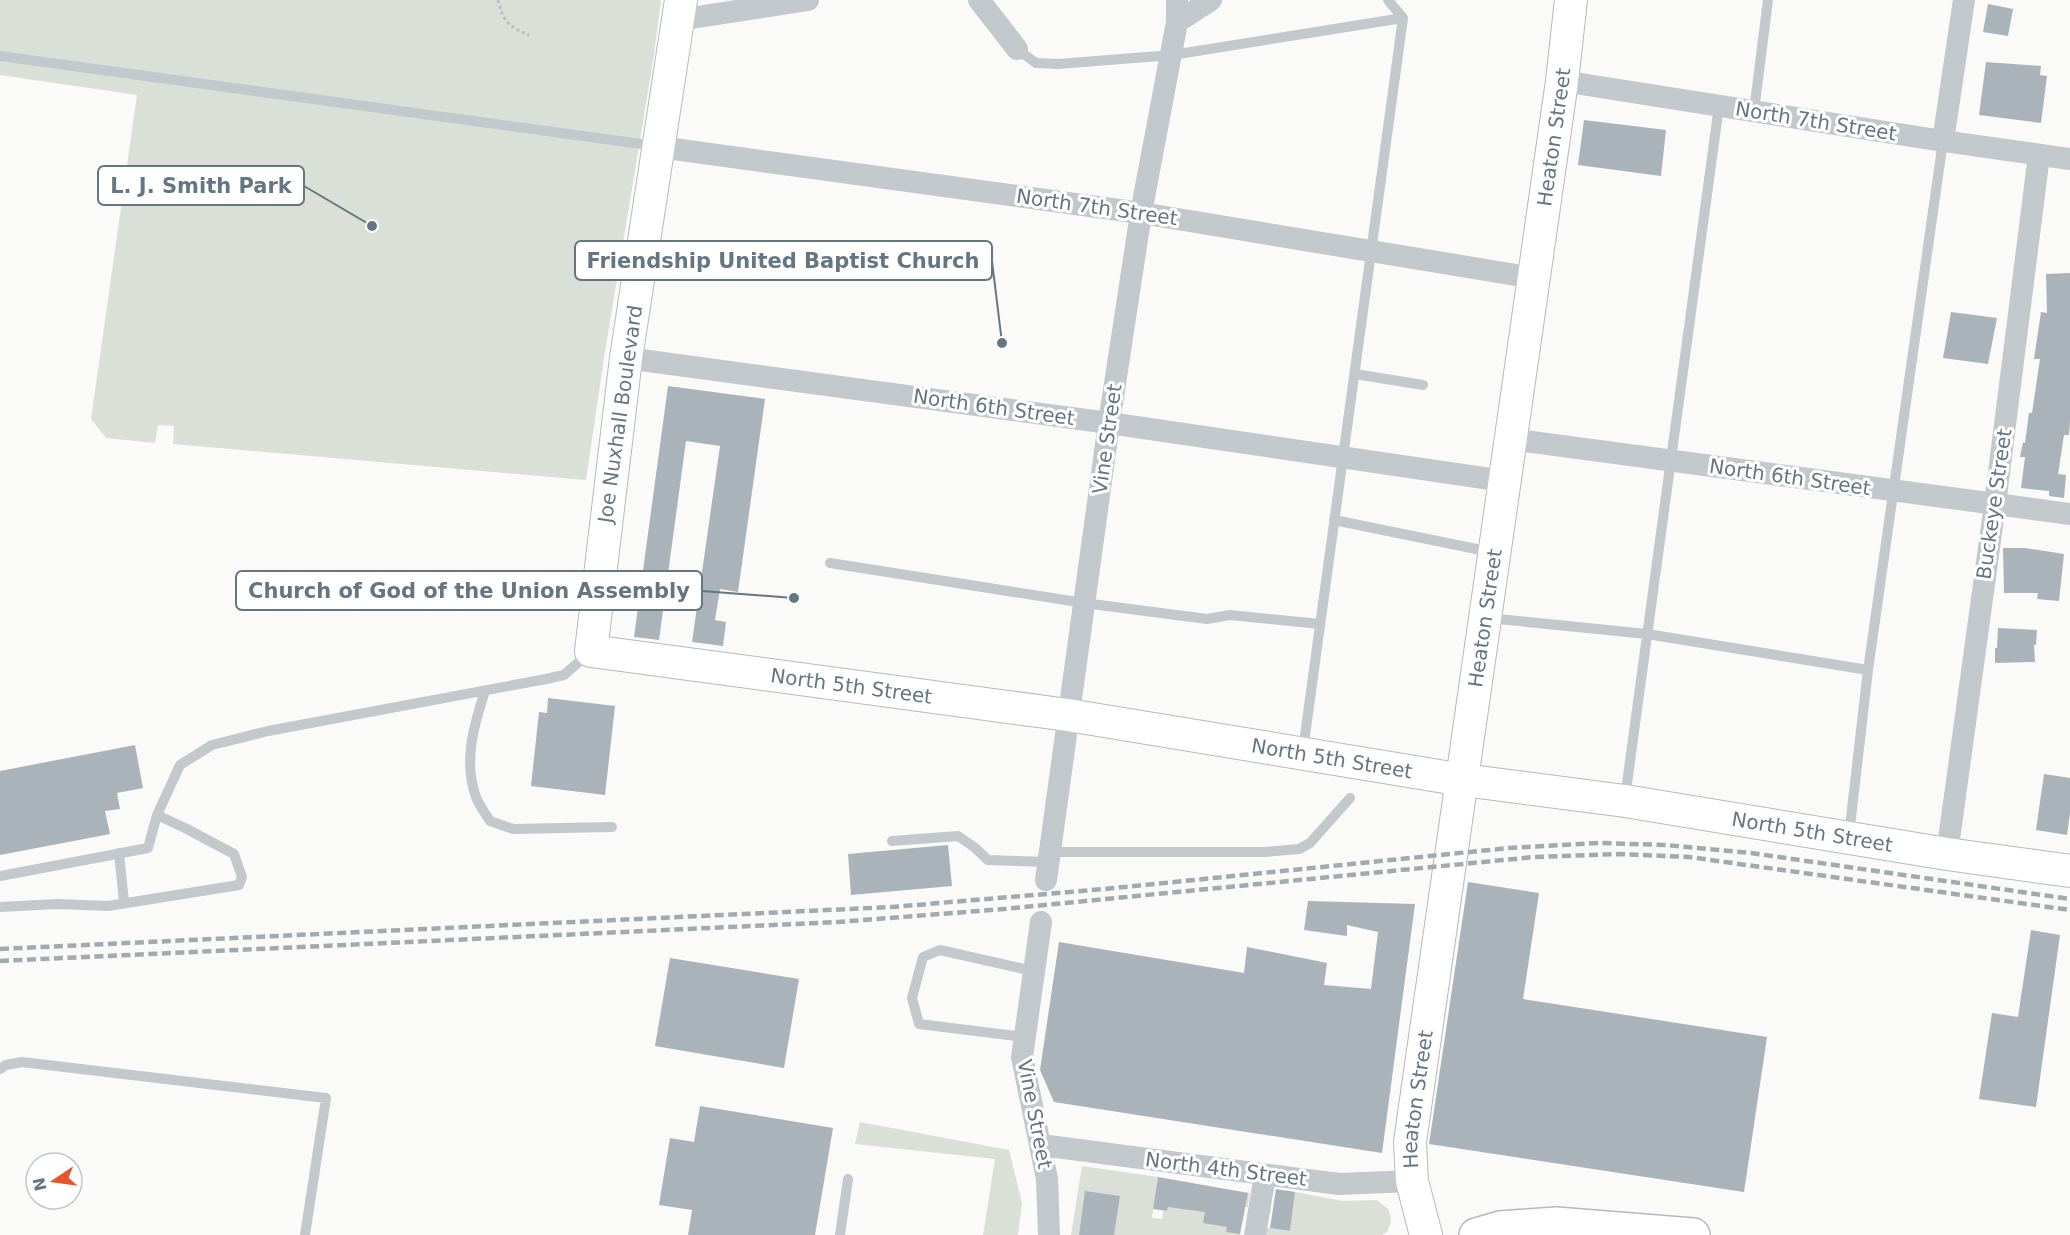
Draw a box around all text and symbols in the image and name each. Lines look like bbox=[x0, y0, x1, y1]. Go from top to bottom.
street label: Heaton Street bbox=[1532, 66, 1575, 208]
street label: North 7th Street bbox=[1734, 96, 1898, 146]
callout: L. J. Smith Park bbox=[98, 166, 304, 205]
text: L. J. Smith Park bbox=[110, 174, 293, 198]
street label: North 7th Street bbox=[1015, 184, 1179, 230]
callout: Friendship United Baptist Church bbox=[575, 241, 992, 280]
text: Friendship United Baptist Church bbox=[587, 249, 979, 273]
street label: Joe Nuxhall Boulevard bbox=[593, 303, 647, 526]
street label: Vine Street bbox=[1087, 382, 1127, 496]
street label: North 6th Street bbox=[912, 384, 1076, 430]
street label: Buckeye Street bbox=[1972, 427, 2016, 581]
street label: North 6th Street bbox=[1708, 454, 1872, 500]
street label: Heaton Street bbox=[1463, 547, 1507, 689]
callout: Church of God of the Union Assembly bbox=[236, 571, 702, 610]
text: Church of God of the Union Assembly bbox=[248, 579, 690, 603]
street label: North 5th Street bbox=[769, 663, 934, 709]
street label: North 5th Street bbox=[1250, 733, 1414, 784]
street label: North 5th Street bbox=[1730, 807, 1895, 857]
street label: Heaton Street bbox=[1398, 1028, 1438, 1169]
street label: Vine Street bbox=[1013, 1057, 1057, 1171]
street label: North 4th Street bbox=[1144, 1147, 1308, 1191]
north arrow bbox=[24, 1151, 84, 1211]
text: N bbox=[29, 1176, 51, 1193]

